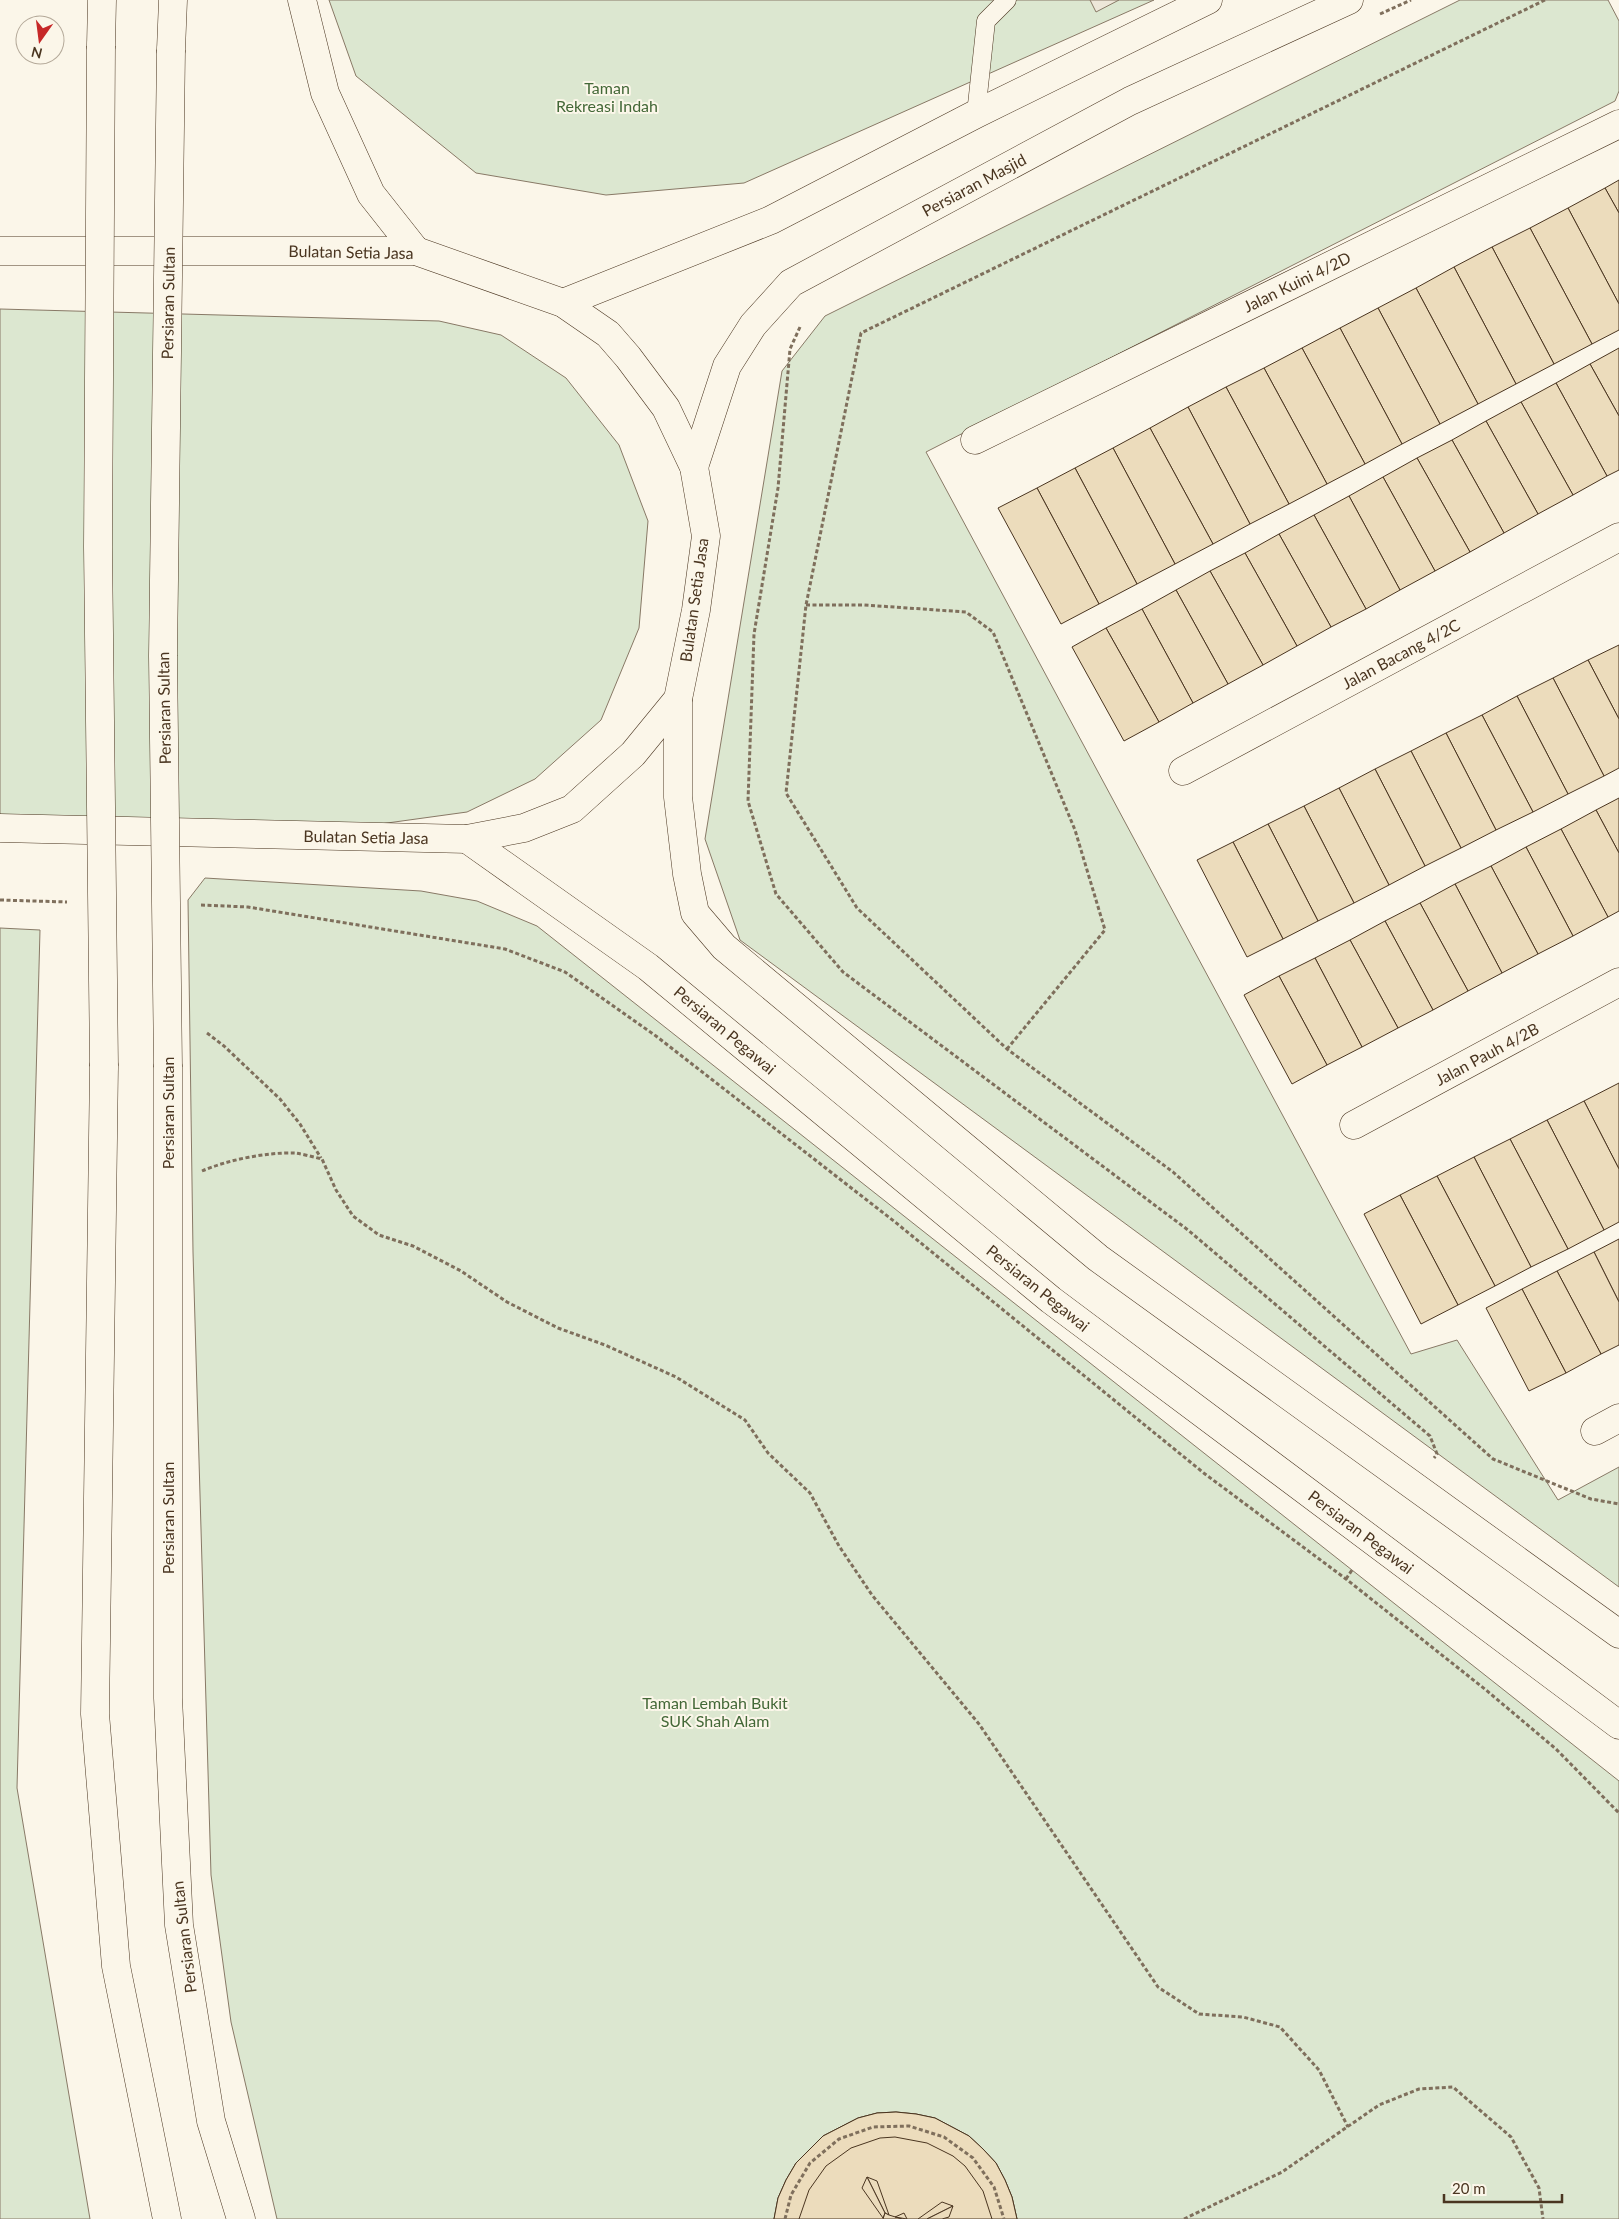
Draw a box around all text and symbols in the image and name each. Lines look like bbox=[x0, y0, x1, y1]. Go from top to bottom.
north arrow bbox=[15, 15, 65, 65]
text: N bbox=[29, 44, 44, 63]
park label: Taman Rekreasi Indah bbox=[556, 78, 658, 115]
street label: Persiaran Masjid bbox=[919, 149, 1029, 220]
street label: Bulatan Setia Jasa bbox=[288, 241, 414, 262]
street label: Persiaran Sultan bbox=[157, 247, 178, 359]
street label: Jalan Kuini 4/2D bbox=[1240, 247, 1353, 316]
street label: Bulatan Setia Jasa bbox=[675, 537, 712, 663]
street label: Jalan Bacang 4/2C bbox=[1339, 614, 1463, 693]
street label: Persiaran Sultan bbox=[153, 652, 174, 764]
street label: Bulatan Setia Jasa bbox=[303, 826, 429, 847]
street label: Persiaran Pegawai bbox=[671, 982, 780, 1078]
street label: Jalan Pauh 4/2B bbox=[1432, 1018, 1542, 1089]
street label: Persiaran Sultan bbox=[158, 1057, 177, 1169]
street label: Persiaran Pegawai bbox=[983, 1240, 1094, 1335]
street label: Persiaran Sultan bbox=[158, 1462, 177, 1574]
street label: Persiaran Pegawai bbox=[1305, 1486, 1418, 1577]
park label: Taman Lembah Bukit SUK Shah Alam bbox=[642, 1693, 788, 1730]
street label: Persiaran Sultan bbox=[167, 1880, 200, 1994]
scale bar bbox=[1444, 2172, 1562, 2204]
text: 20 m bbox=[1452, 2179, 1486, 2197]

